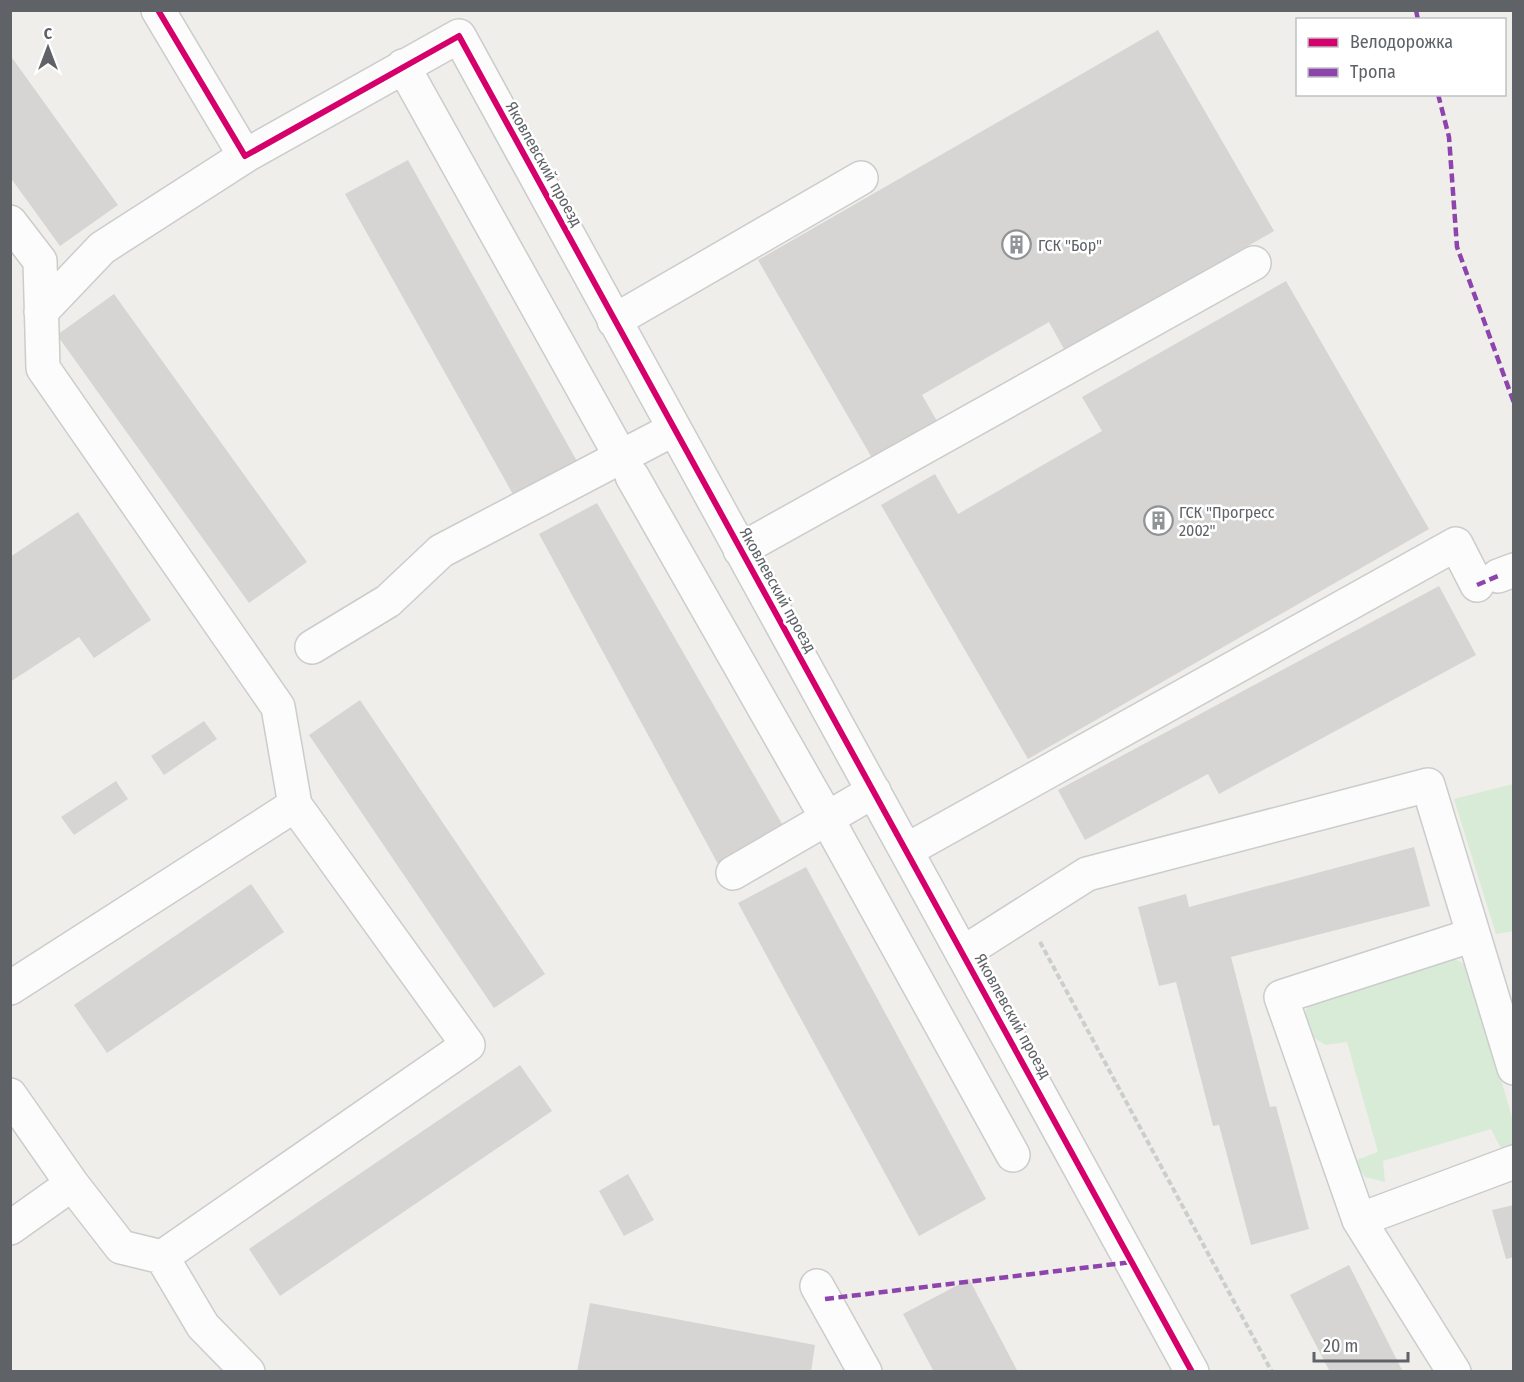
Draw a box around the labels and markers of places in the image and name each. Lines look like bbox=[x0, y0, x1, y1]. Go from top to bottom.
building icon: ГСК "Бор" bbox=[1001, 229, 1033, 261]
place label: ГСК "Бор" bbox=[1038, 236, 1102, 255]
place label: ГСК "Прогресс 2002" bbox=[1179, 503, 1275, 540]
building icon: ГСК "Прогресс 2002" bbox=[1142, 505, 1174, 537]

